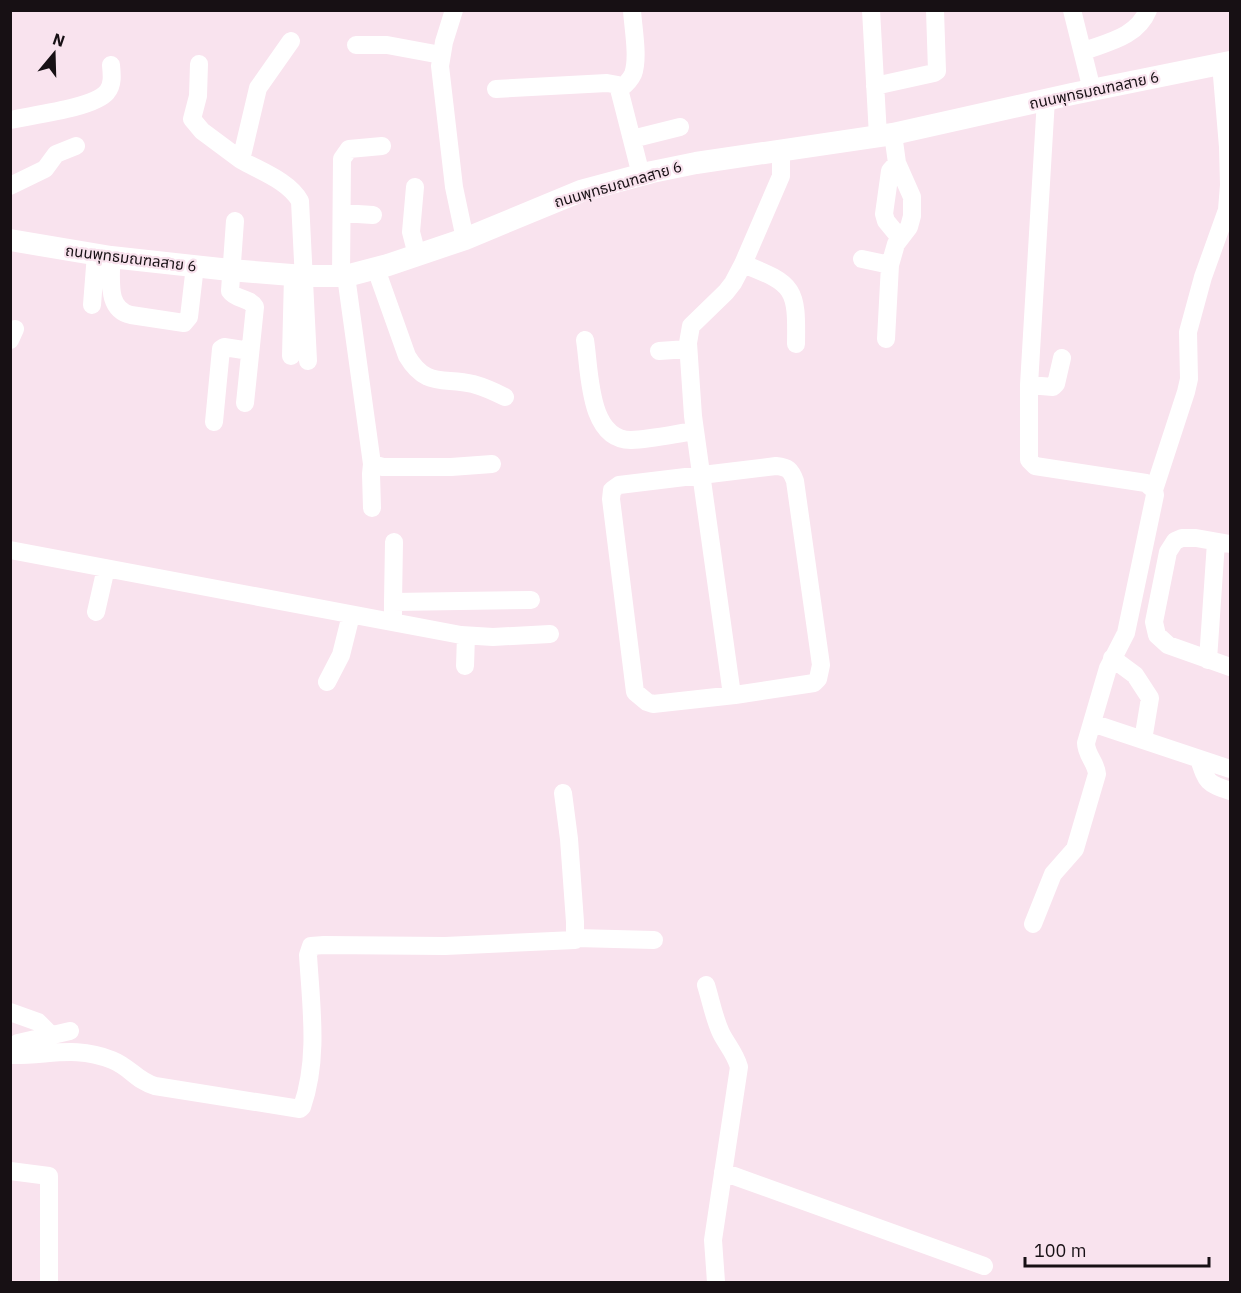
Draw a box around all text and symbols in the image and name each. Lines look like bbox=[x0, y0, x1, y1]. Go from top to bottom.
north arrow bbox=[24, 24, 84, 84]
text: N bbox=[50, 28, 68, 51]
street label: ถนนพุทธมณฑลสาย 6 bbox=[1027, 67, 1161, 113]
street label: ถนนพุทธมณฑลสาย 6 bbox=[552, 157, 684, 211]
street label: ถนนพุทธมณฑลสาย 6 bbox=[64, 241, 198, 275]
scale bar bbox=[1025, 1230, 1210, 1268]
text: 100 m bbox=[1034, 1239, 1086, 1262]

